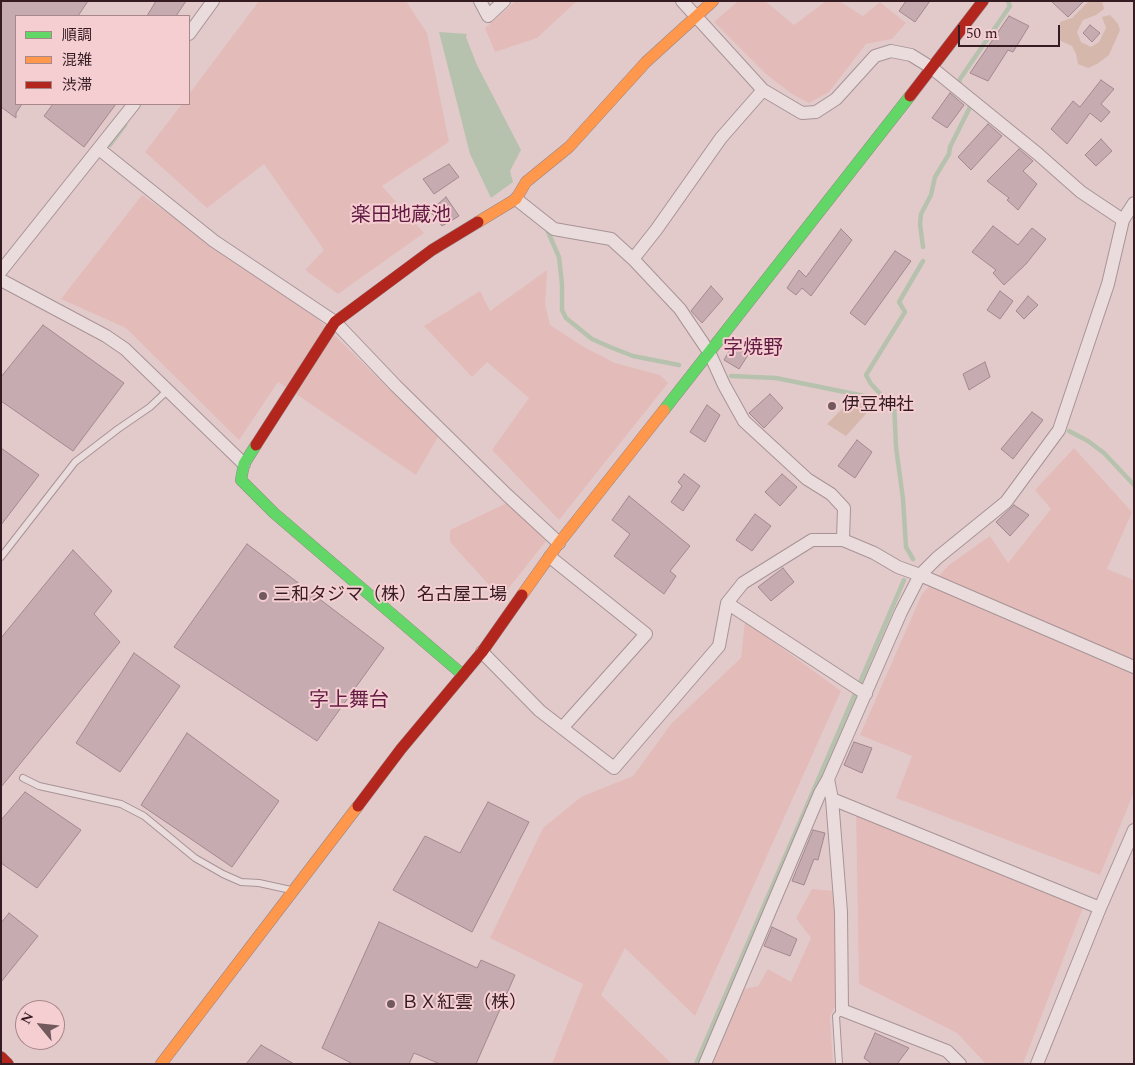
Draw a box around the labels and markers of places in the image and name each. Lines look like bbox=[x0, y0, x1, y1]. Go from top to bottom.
place label: 伊豆神社 bbox=[842, 395, 914, 417]
marker: 伊豆神社 bbox=[826, 400, 838, 412]
place label: 三和タジマ（株）名古屋工場 bbox=[273, 585, 507, 607]
marker: 三和タジマ（株）名古屋工場 bbox=[257, 590, 269, 602]
place label: ＢＸ紅雲（株） bbox=[401, 993, 527, 1015]
marker: ＢＸ紅雲（株） bbox=[385, 998, 397, 1010]

